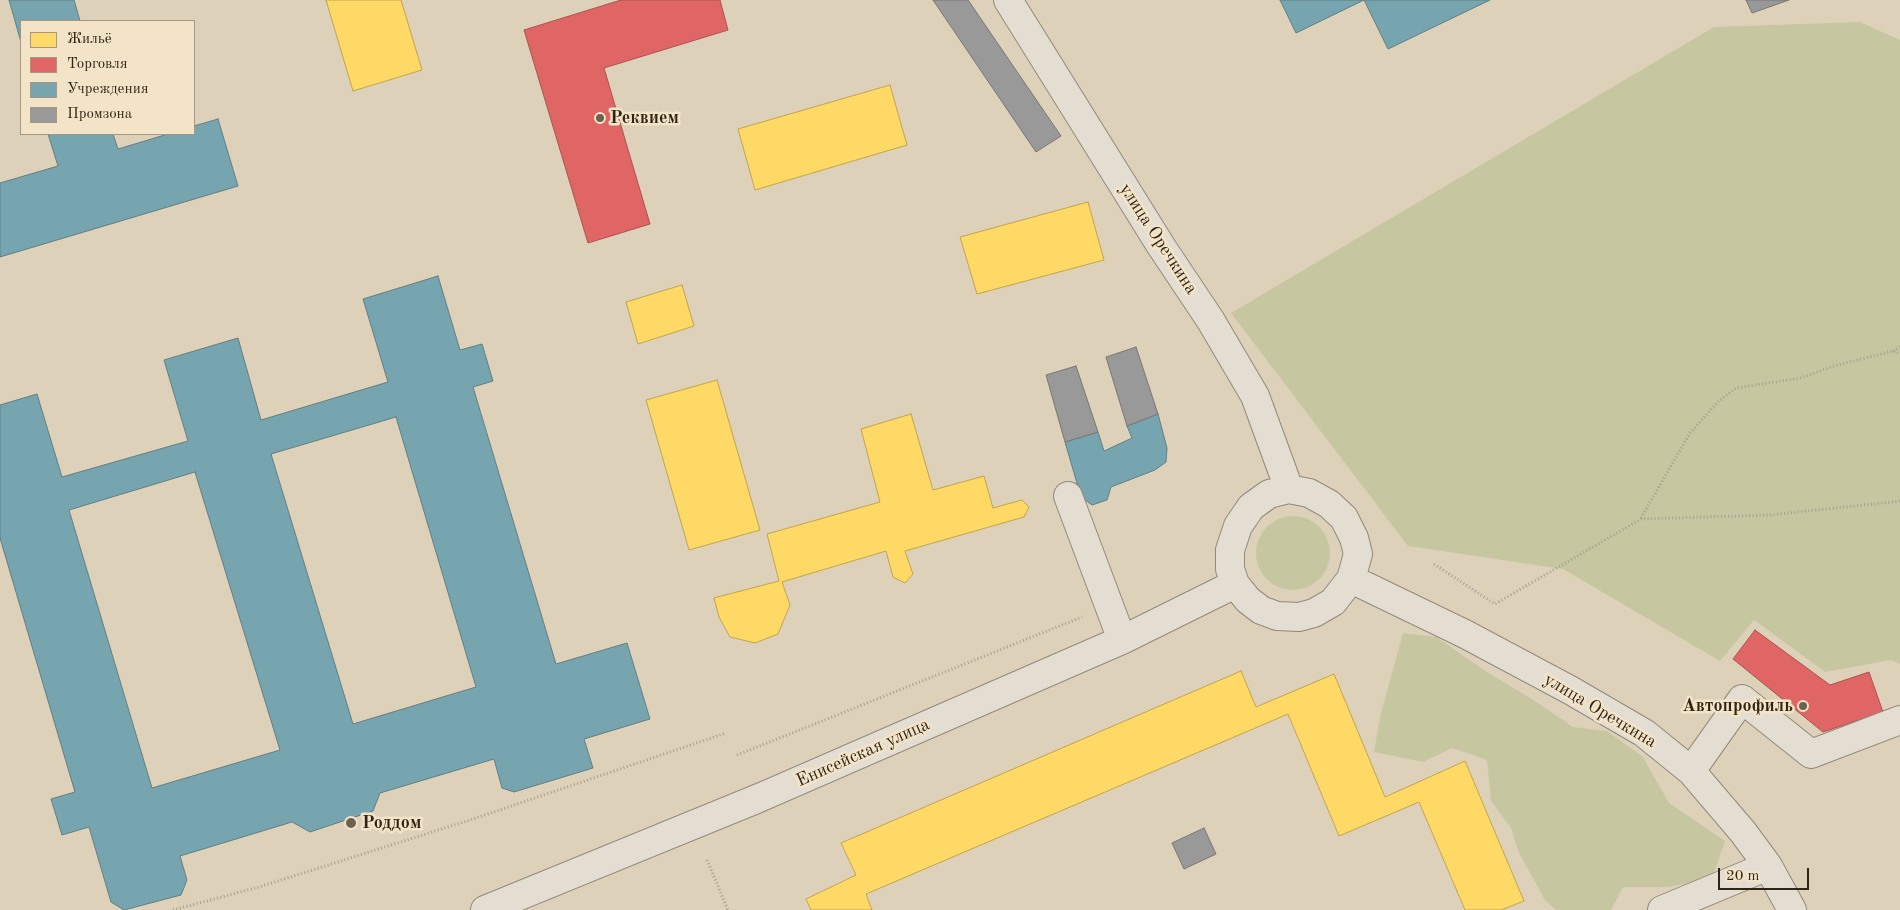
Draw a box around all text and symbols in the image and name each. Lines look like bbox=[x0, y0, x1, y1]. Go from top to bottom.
legend bbox=[20, 20, 195, 135]
text: Жильё bbox=[67, 32, 112, 47]
text: Торговля bbox=[67, 57, 128, 72]
text: Учреждения bbox=[67, 82, 149, 97]
text: Промзона bbox=[67, 107, 132, 122]
place label: Реквием bbox=[610, 107, 679, 129]
marker: Реквием bbox=[594, 112, 606, 124]
street label: улица Оречкина bbox=[1114, 180, 1202, 298]
street label: улица Оречкина bbox=[1540, 669, 1660, 753]
place label: Автопрофиль bbox=[1682, 695, 1793, 717]
marker: Автопрофиль bbox=[1797, 700, 1809, 712]
street label: Енисейская улица bbox=[793, 714, 933, 792]
place label: Роддом bbox=[362, 812, 421, 834]
marker: Роддом bbox=[344, 816, 358, 830]
scale bar bbox=[1720, 858, 1811, 890]
text: 20 m bbox=[1726, 869, 1760, 884]

